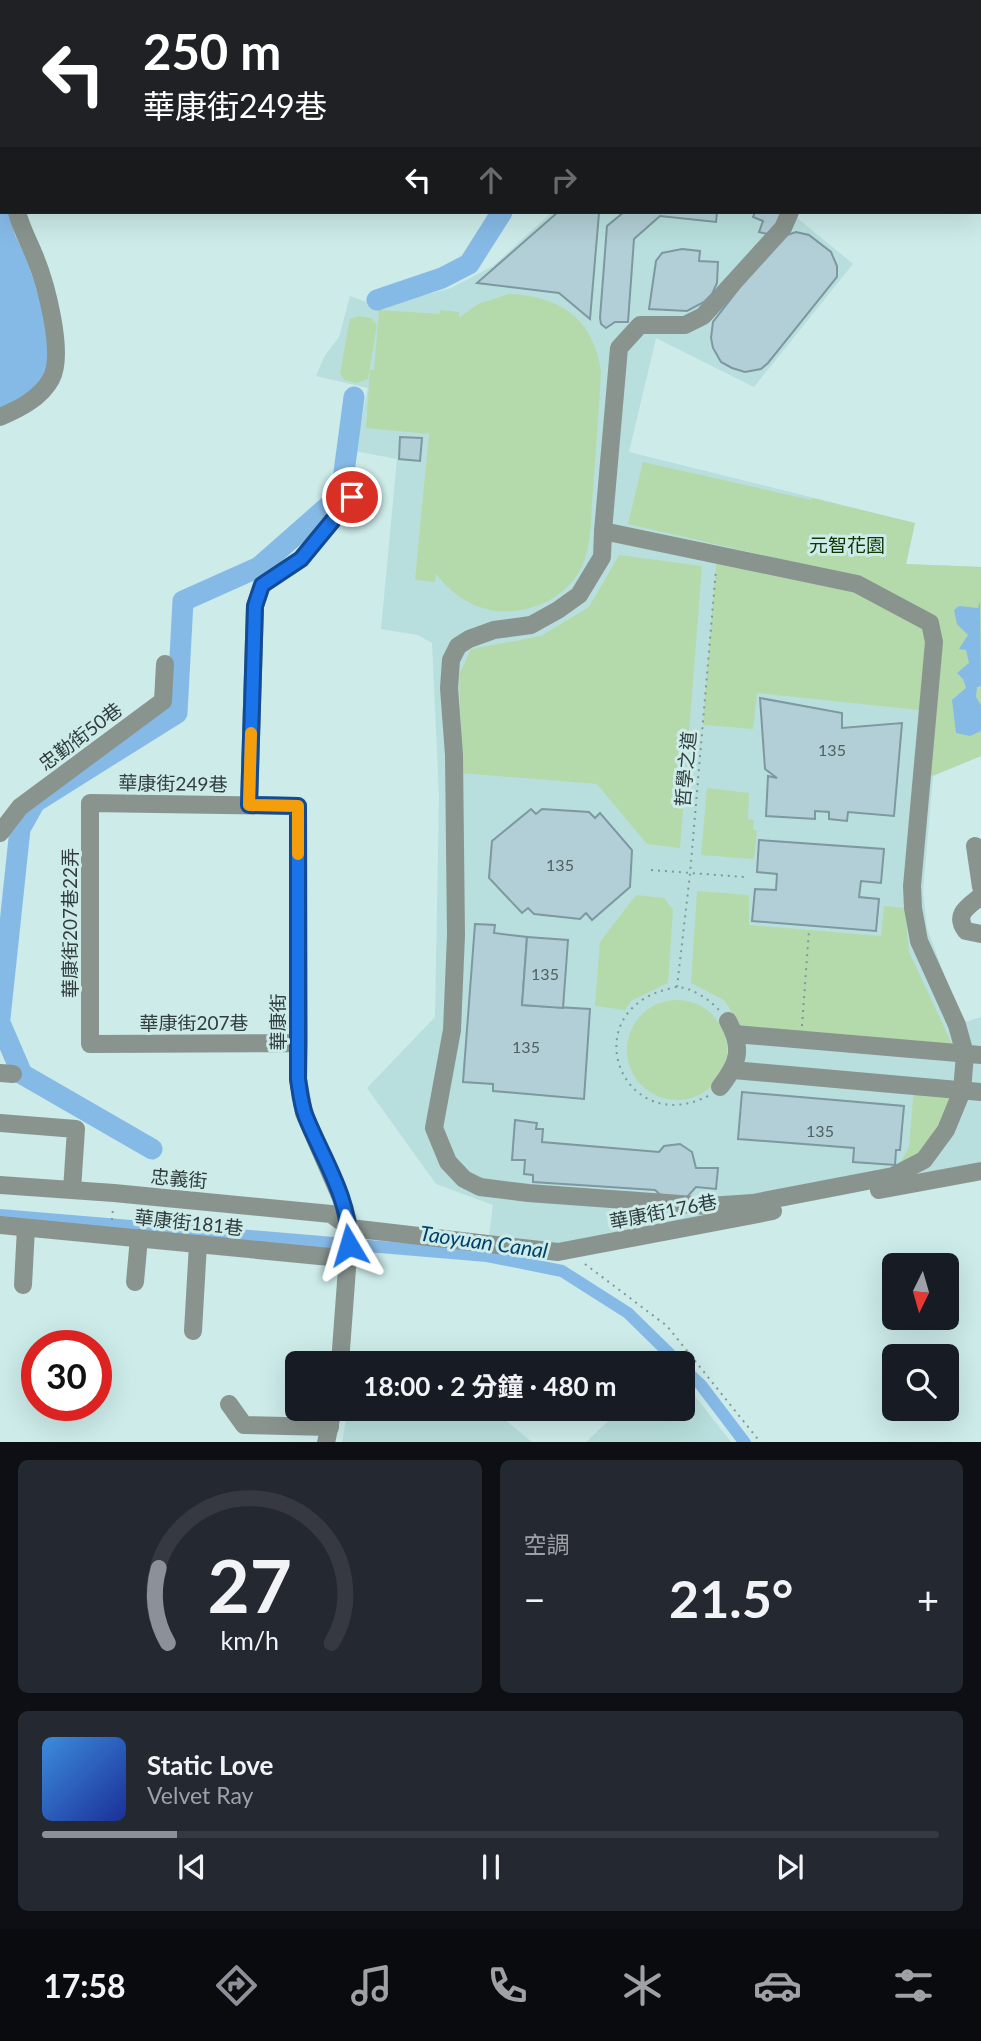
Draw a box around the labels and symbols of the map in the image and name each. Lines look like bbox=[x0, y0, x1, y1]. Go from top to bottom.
pin bbox=[322, 467, 382, 527]
park label: 元智花園 bbox=[809, 533, 885, 556]
street label: 忠勤街50巷 bbox=[34, 697, 126, 775]
street label: 哲學之道 bbox=[670, 730, 700, 808]
house number: 135 bbox=[818, 740, 846, 759]
street label: 華康街249巷 bbox=[118, 771, 228, 795]
street label: 華康街207巷22弄 bbox=[58, 848, 81, 998]
house number: 135 bbox=[546, 855, 574, 874]
house number: 135 bbox=[531, 964, 559, 983]
street label: 華康街 bbox=[266, 993, 289, 1051]
street label: 華康街207巷 bbox=[139, 1011, 249, 1034]
house number: 135 bbox=[512, 1037, 540, 1056]
house number: 135 bbox=[806, 1121, 834, 1140]
street label: 忠義街 bbox=[150, 1164, 208, 1192]
street label: 華康街176巷 bbox=[607, 1189, 719, 1233]
street label: 華康街181巷 bbox=[134, 1205, 244, 1239]
position arrow bbox=[312, 1208, 386, 1282]
water label: Taoyuan Canal bbox=[419, 1220, 550, 1262]
north arrow bbox=[882, 1253, 959, 1330]
speed limit sign: 30 bbox=[21, 1330, 112, 1421]

